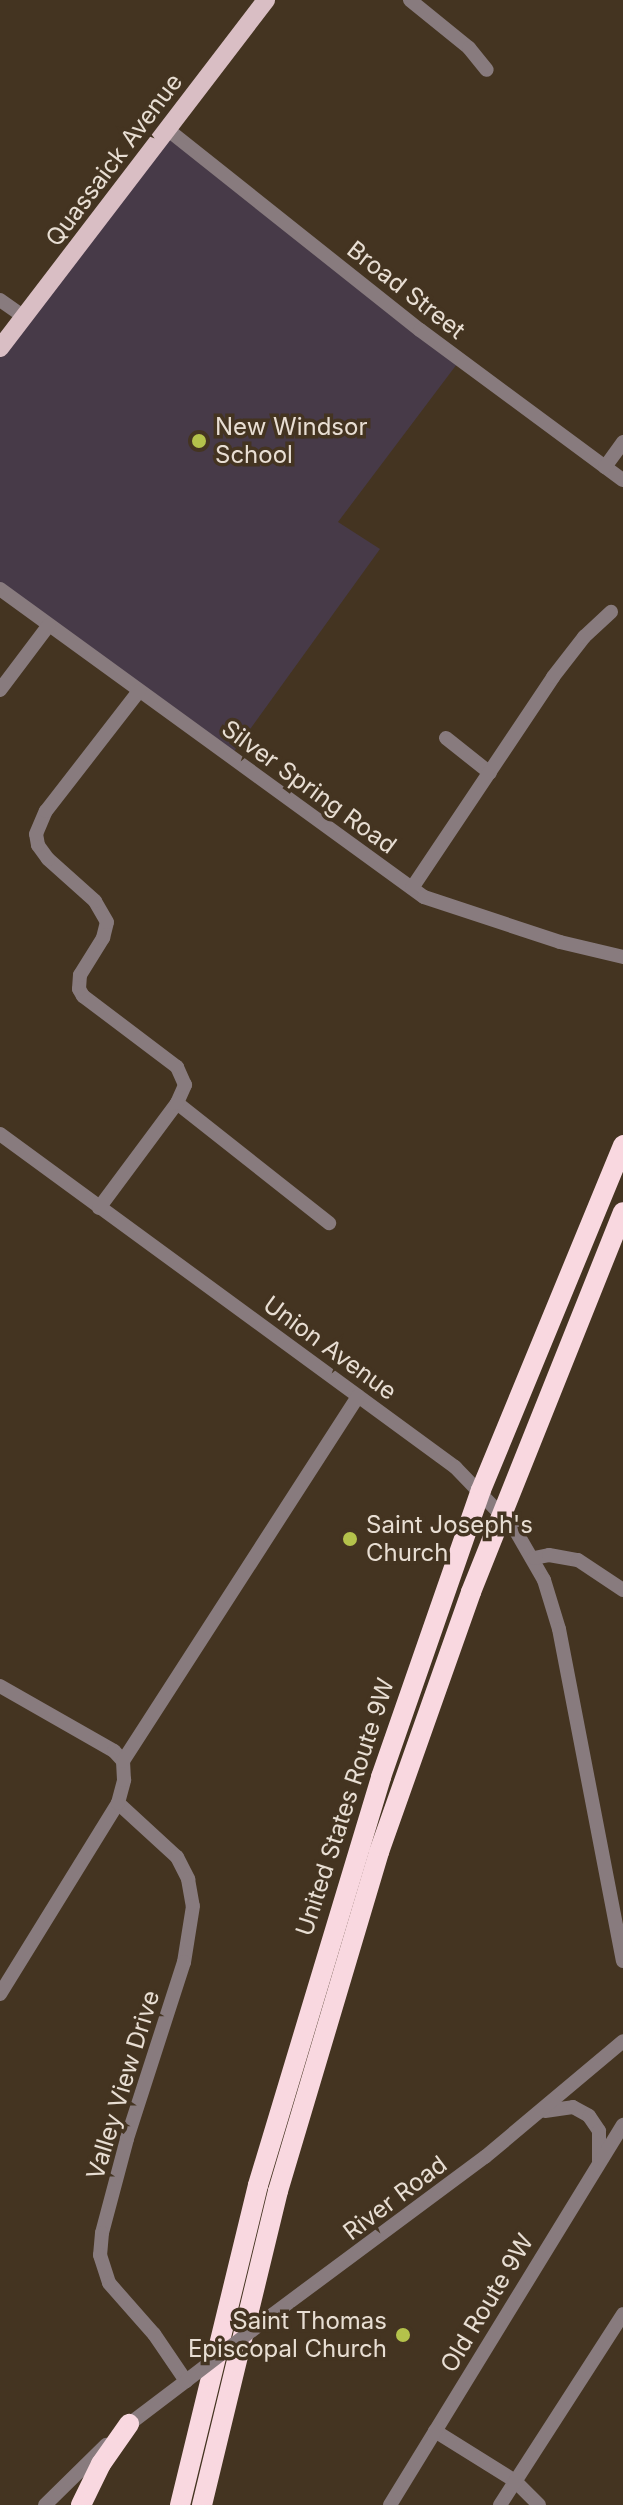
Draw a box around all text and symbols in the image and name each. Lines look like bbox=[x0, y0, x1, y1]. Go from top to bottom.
street label: Quassaick Avenue bbox=[40, 68, 188, 252]
street label: Broad Street bbox=[341, 235, 471, 345]
place label: New Windsor School bbox=[215, 413, 367, 469]
marker: New Windsor School bbox=[190, 432, 208, 450]
street label: Silver Spring Road bbox=[216, 714, 402, 860]
street label: Union Avenue bbox=[258, 1290, 402, 1406]
place label: Saint Joseph's Church bbox=[366, 1511, 533, 1567]
marker: Saint Joseph's Church bbox=[341, 1530, 359, 1548]
street label: United States Route 9W bbox=[290, 1674, 400, 1940]
street label: Valley View Drive bbox=[81, 1987, 165, 2183]
street label: River Road bbox=[338, 2150, 452, 2246]
street label: Old Route 9W bbox=[434, 2229, 540, 2377]
place label: Saint Thomas Episcopal Church bbox=[188, 2307, 387, 2363]
marker: Saint Thomas Episcopal Church bbox=[394, 2326, 412, 2344]

